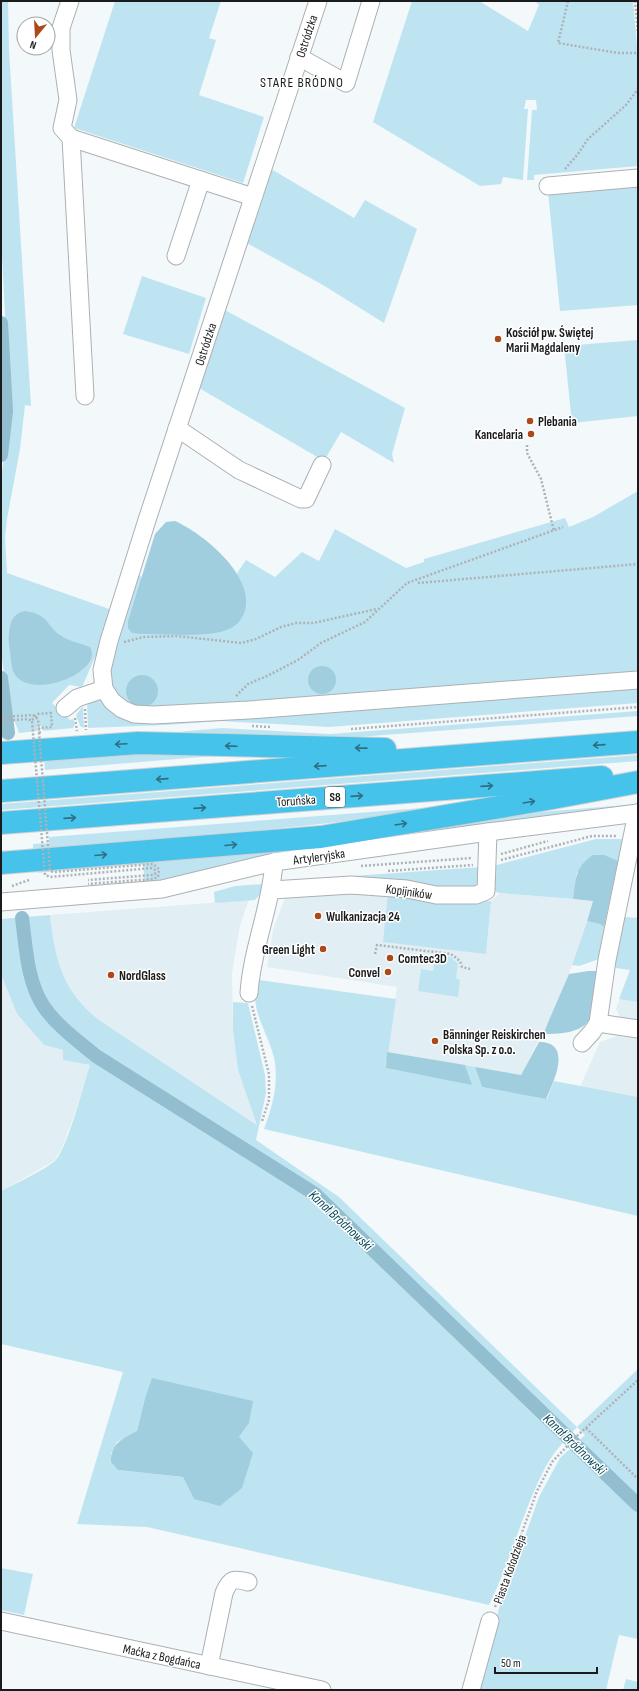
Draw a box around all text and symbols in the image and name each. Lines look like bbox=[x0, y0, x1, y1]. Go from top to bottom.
street label: Ostródzka bbox=[293, 13, 321, 60]
north arrow bbox=[16, 16, 56, 56]
text: N bbox=[28, 38, 38, 52]
district label: STARE BRÓDNO bbox=[260, 74, 344, 91]
street label: Ostródzka bbox=[192, 321, 220, 368]
place label: Kościół pw. Świętej Marii Magdaleny bbox=[506, 325, 594, 356]
marker: Kościół pw. Świętej Marii Magdaleny bbox=[493, 334, 503, 344]
place label: Plebania bbox=[538, 414, 577, 430]
marker: Plebania bbox=[525, 416, 535, 426]
place label: Kancelaria bbox=[475, 427, 523, 443]
marker: Kancelaria bbox=[526, 429, 536, 439]
one-way arrow bbox=[115, 740, 128, 748]
one-way arrow bbox=[593, 741, 606, 748]
one-way arrow bbox=[225, 743, 238, 750]
one-way arrow bbox=[355, 744, 368, 752]
one-way arrow bbox=[314, 763, 327, 770]
one-way arrow bbox=[156, 775, 169, 782]
one-way arrow bbox=[480, 782, 493, 789]
road number: S8 bbox=[325, 787, 345, 807]
street label: Toruńska bbox=[276, 792, 316, 810]
one-way arrow bbox=[350, 792, 363, 799]
one-way arrow bbox=[522, 798, 535, 806]
one-way arrow bbox=[193, 804, 206, 811]
one-way arrow bbox=[63, 814, 76, 822]
one-way arrow bbox=[394, 820, 407, 828]
one-way arrow bbox=[224, 841, 237, 849]
street label: Artyleryjska bbox=[291, 845, 346, 869]
one-way arrow bbox=[94, 852, 107, 859]
street label: Kopijników bbox=[385, 881, 434, 903]
place label: Wulkanizacja 24 bbox=[326, 909, 400, 925]
marker: Wulkanizacja 24 bbox=[313, 911, 323, 921]
place label: Green Light bbox=[262, 942, 316, 958]
marker: Green Light bbox=[318, 944, 328, 954]
place label: Comtec3D bbox=[398, 951, 447, 967]
marker: Comtec3D bbox=[385, 953, 395, 963]
place label: Convel bbox=[348, 965, 380, 981]
marker: Convel bbox=[383, 967, 393, 977]
place label: NordGlass bbox=[119, 968, 166, 984]
marker: NordGlass bbox=[106, 970, 116, 980]
place label: Bänninger Reiskirchen Polska Sp. z o.o. bbox=[443, 1027, 546, 1058]
marker: Bänninger Reiskirchen Polska Sp. z o.o. bbox=[430, 1036, 440, 1046]
water label: Kanał Bródnowski bbox=[305, 1186, 376, 1255]
water label: Kanał Bródnowski bbox=[540, 1410, 610, 1479]
street label: Piasta Kołodzieja bbox=[490, 1533, 530, 1606]
street label: Maćka z Bogdańca bbox=[121, 1641, 202, 1673]
scale bar bbox=[495, 1649, 597, 1675]
text: 50 m bbox=[501, 1656, 521, 1671]

